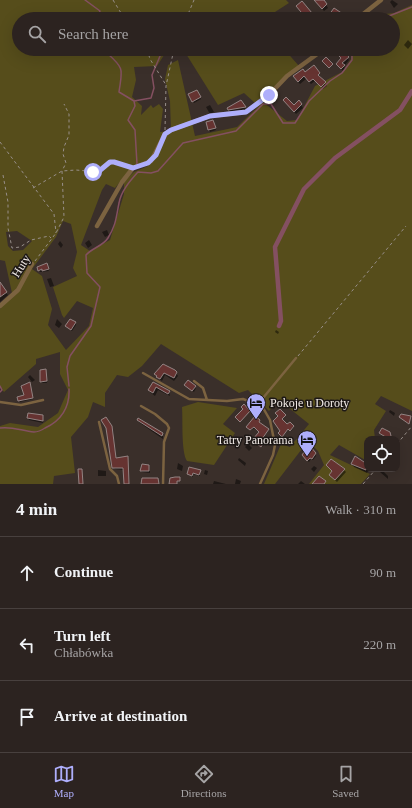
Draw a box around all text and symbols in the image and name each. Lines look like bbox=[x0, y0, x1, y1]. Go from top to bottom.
search box bbox=[12, 12, 400, 56]
icon: search bbox=[26, 23, 48, 45]
text: Search here bbox=[58, 26, 128, 42]
route end bbox=[260, 86, 278, 104]
route start bbox=[84, 163, 102, 181]
street label: Huty bbox=[9, 252, 33, 280]
hotel icon: Pokoje u Doroty bbox=[245, 392, 267, 420]
place label: Pokoje u Doroty bbox=[270, 396, 349, 410]
hotel icon: Tatry Panorama bbox=[296, 429, 318, 457]
place label: Tatry Panorama bbox=[217, 433, 294, 447]
map controls bbox=[364, 436, 400, 472]
button: locate bbox=[364, 436, 400, 472]
text: 4 min bbox=[16, 500, 57, 519]
text: Walk · 310 m bbox=[325, 502, 396, 517]
icon: ahead bbox=[16, 562, 38, 584]
text: Continue bbox=[54, 564, 113, 580]
text: 90 m bbox=[370, 565, 396, 580]
text: Turn left bbox=[54, 628, 111, 644]
icon: left bbox=[16, 634, 38, 656]
text: 220 m bbox=[363, 637, 396, 652]
text: Chłabówka bbox=[54, 645, 113, 660]
icon: arrive bbox=[16, 706, 38, 728]
text: Arrive at destination bbox=[54, 708, 187, 724]
tab: Map bbox=[53, 763, 75, 799]
tab: Directions bbox=[181, 763, 226, 799]
tab: Saved bbox=[332, 763, 359, 799]

